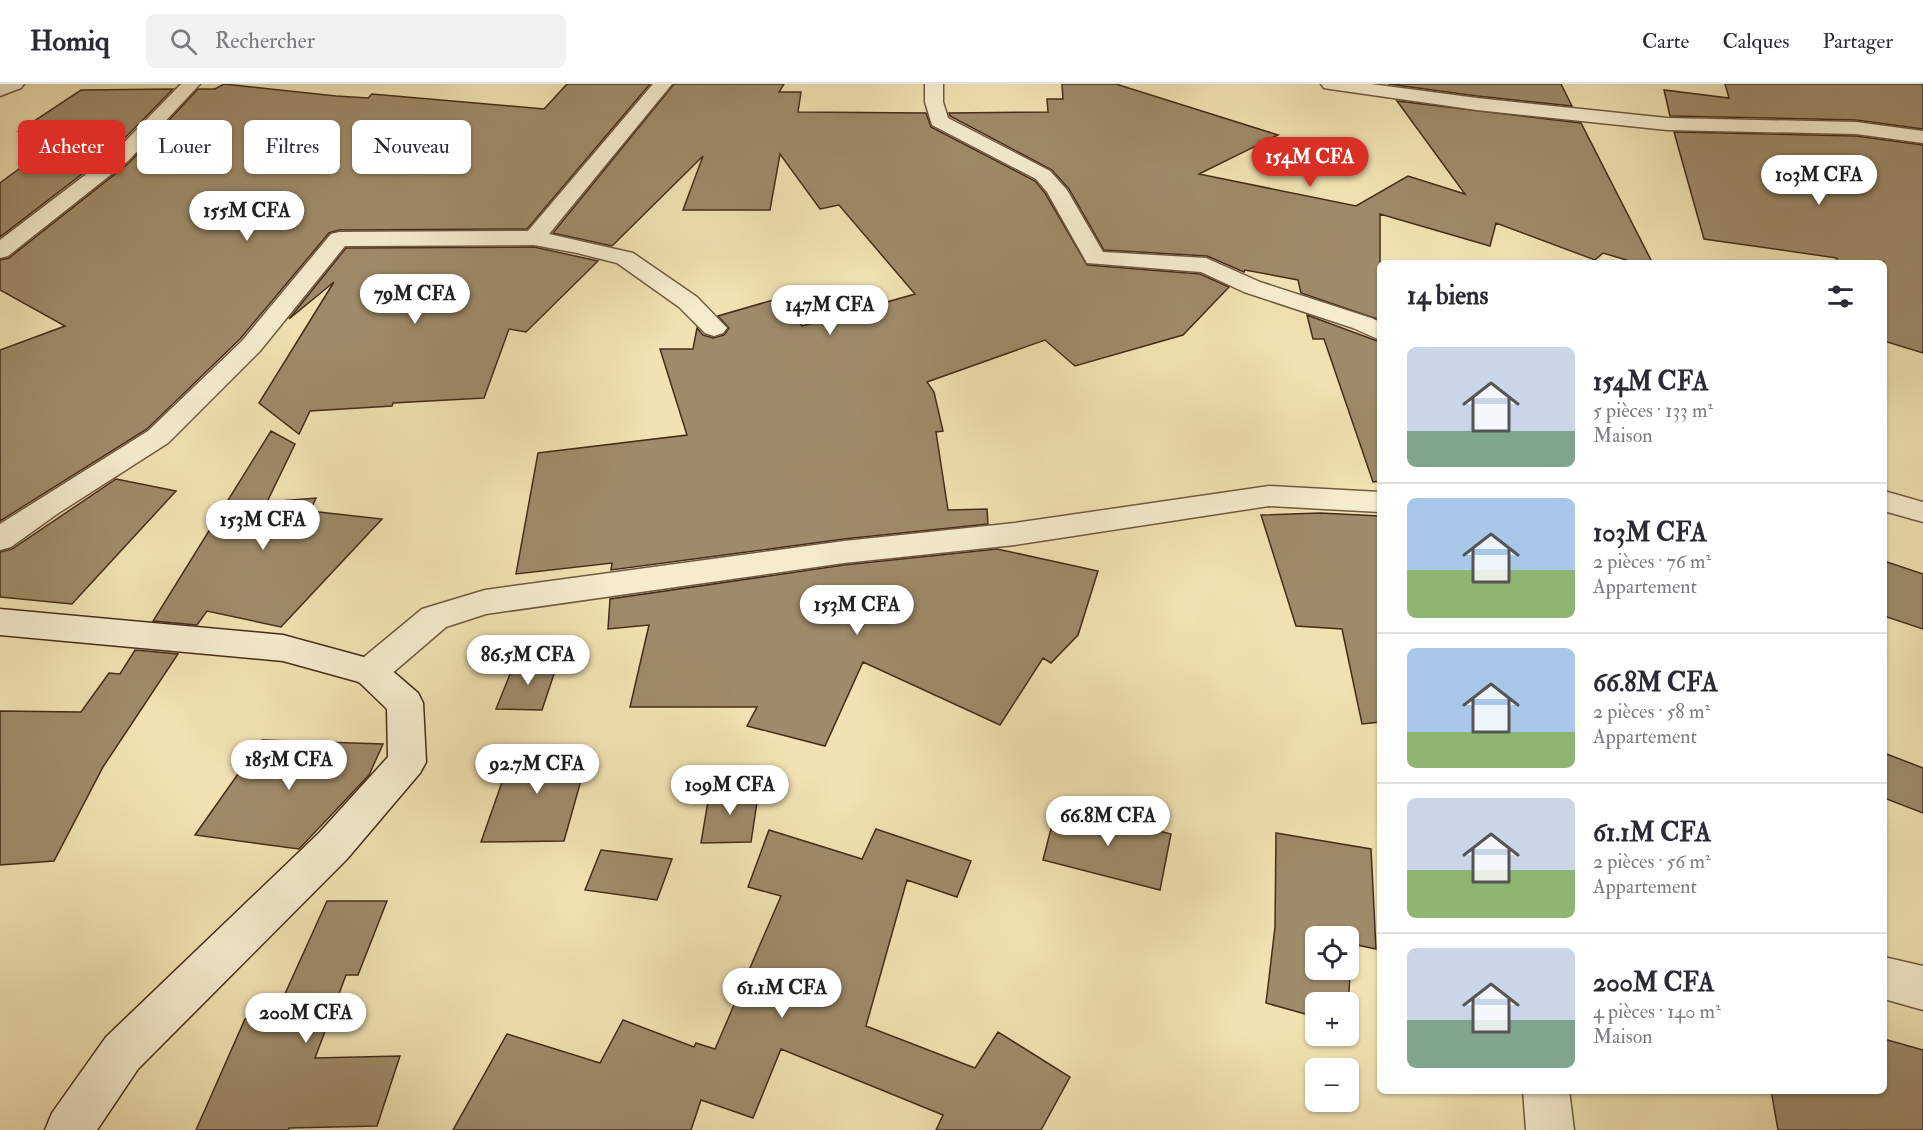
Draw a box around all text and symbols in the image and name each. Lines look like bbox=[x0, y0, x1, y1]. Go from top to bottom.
search box bbox=[146, 14, 566, 68]
text: Homiq bbox=[30, 24, 110, 59]
icon: search bbox=[167, 25, 200, 58]
text: Rechercher bbox=[215, 27, 315, 55]
text: Carte bbox=[1642, 28, 1689, 55]
text: Calques bbox=[1722, 28, 1789, 55]
text: Partager bbox=[1822, 28, 1893, 55]
chip: Acheter bbox=[18, 120, 125, 174]
chip: Louer bbox=[137, 120, 232, 174]
chip: Filtres bbox=[244, 120, 340, 174]
chip: Nouveau bbox=[352, 120, 471, 174]
pin: 154M CFA bbox=[1248, 137, 1372, 188]
text: 154M CFA bbox=[1266, 144, 1354, 169]
pin: 103M CFA bbox=[1757, 155, 1881, 206]
text: 103M CFA bbox=[1775, 162, 1863, 187]
pin: 155M CFA bbox=[185, 191, 309, 242]
text: 155M CFA bbox=[203, 198, 291, 223]
pin: 79M CFA bbox=[360, 274, 470, 325]
text: 14 biens bbox=[1407, 280, 1488, 312]
icon: filters bbox=[1824, 280, 1857, 313]
text: 79M CFA bbox=[374, 281, 456, 306]
pin: 147M CFA bbox=[768, 285, 892, 336]
text: 147M CFA bbox=[785, 292, 875, 317]
text: 154M CFA bbox=[1593, 366, 1709, 398]
icon: home bbox=[1455, 371, 1527, 443]
text: 5 pièces · 133 m² bbox=[1593, 398, 1713, 423]
text: Maison bbox=[1593, 423, 1653, 448]
pin: 153M CFA bbox=[201, 500, 325, 551]
text: 153M CFA bbox=[220, 507, 306, 532]
text: 103M CFA bbox=[1593, 517, 1707, 549]
icon: home bbox=[1455, 522, 1527, 594]
text: 2 pièces · 76 m² bbox=[1593, 549, 1711, 574]
text: Appartement bbox=[1593, 574, 1697, 599]
pin: 153M CFA bbox=[795, 585, 919, 636]
text: 153M CFA bbox=[814, 592, 900, 617]
pin: 86.5M CFA bbox=[459, 635, 597, 686]
text: 86.5M CFA bbox=[481, 642, 575, 667]
text: 66.8M CFA bbox=[1593, 667, 1718, 699]
icon: home bbox=[1455, 672, 1527, 744]
text: 2 pièces · 58 m² bbox=[1593, 699, 1710, 724]
text: Appartement bbox=[1593, 724, 1697, 749]
pin: 185M CFA bbox=[227, 740, 351, 791]
pin: 92.7M CFA bbox=[468, 744, 606, 795]
text: 185M CFA bbox=[245, 747, 333, 772]
text: 92.7M CFA bbox=[489, 751, 585, 776]
pin: 109M CFA bbox=[668, 765, 792, 816]
text: 109M CFA bbox=[685, 772, 775, 797]
pin: 66.8M CFA bbox=[1039, 796, 1177, 847]
text: 66.8M CFA bbox=[1060, 803, 1156, 828]
text: 61.1M CFA bbox=[1593, 817, 1711, 849]
icon: home bbox=[1455, 822, 1527, 894]
text: 2 pièces · 56 m² bbox=[1593, 849, 1711, 874]
text: Appartement bbox=[1593, 874, 1697, 899]
map controls bbox=[1305, 926, 1359, 1112]
button: locate bbox=[1305, 926, 1359, 980]
text: 200M CFA bbox=[1593, 967, 1715, 999]
pin: 61.1M CFA bbox=[713, 968, 851, 1019]
icon: home bbox=[1455, 972, 1527, 1044]
text: 61.1M CFA bbox=[737, 975, 828, 1000]
button: + bbox=[1305, 992, 1359, 1046]
pin: 200M CFA bbox=[244, 993, 368, 1044]
text: 4 pièces · 140 m² bbox=[1593, 999, 1721, 1024]
text: 200M CFA bbox=[259, 1000, 353, 1025]
text: Maison bbox=[1593, 1024, 1653, 1049]
button: − bbox=[1305, 1058, 1359, 1112]

